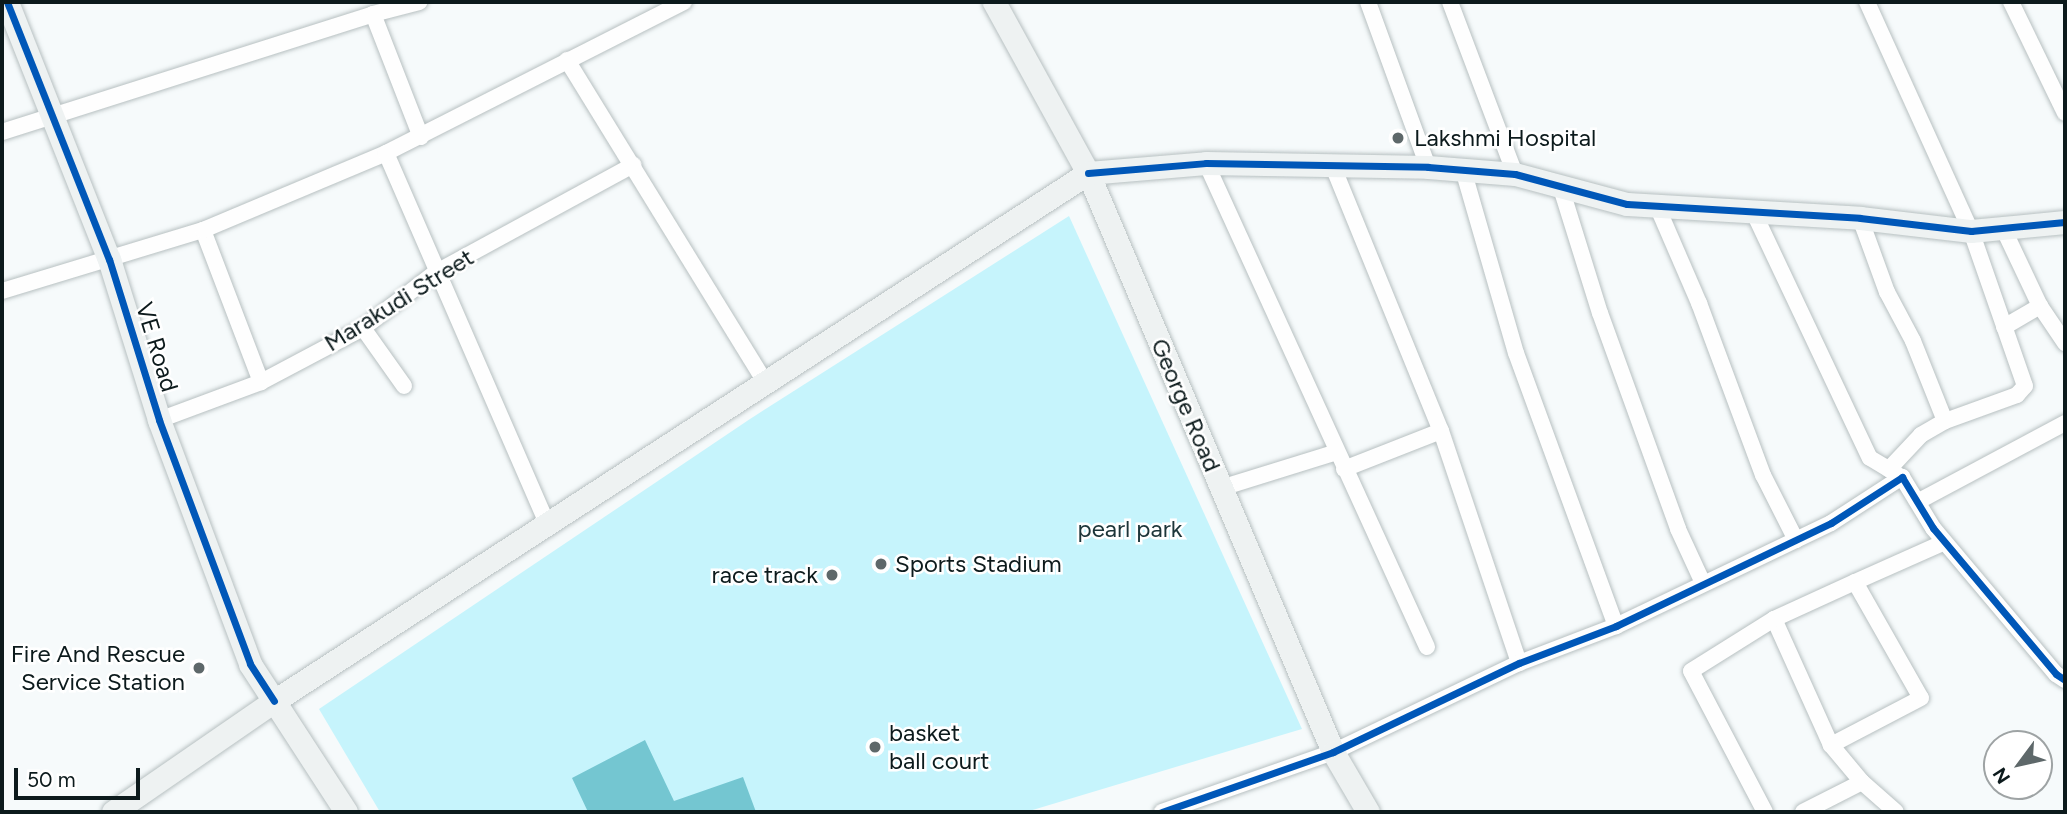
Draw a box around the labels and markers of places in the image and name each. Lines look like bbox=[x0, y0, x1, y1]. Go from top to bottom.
place label: Lakshmi Hospital bbox=[1414, 124, 1596, 152]
marker: Lakshmi Hospital bbox=[1388, 128, 1408, 148]
place label: Sports Stadium bbox=[895, 550, 1062, 578]
marker: Sports Stadium bbox=[873, 556, 889, 572]
place label: race track bbox=[712, 561, 818, 589]
marker: race track bbox=[824, 567, 840, 583]
place label: Fire And Rescue Service Station bbox=[11, 640, 185, 696]
marker: Fire And Rescue Service Station bbox=[191, 660, 207, 676]
place label: basket ball court bbox=[889, 719, 989, 775]
marker: basket ball court bbox=[867, 739, 883, 755]

